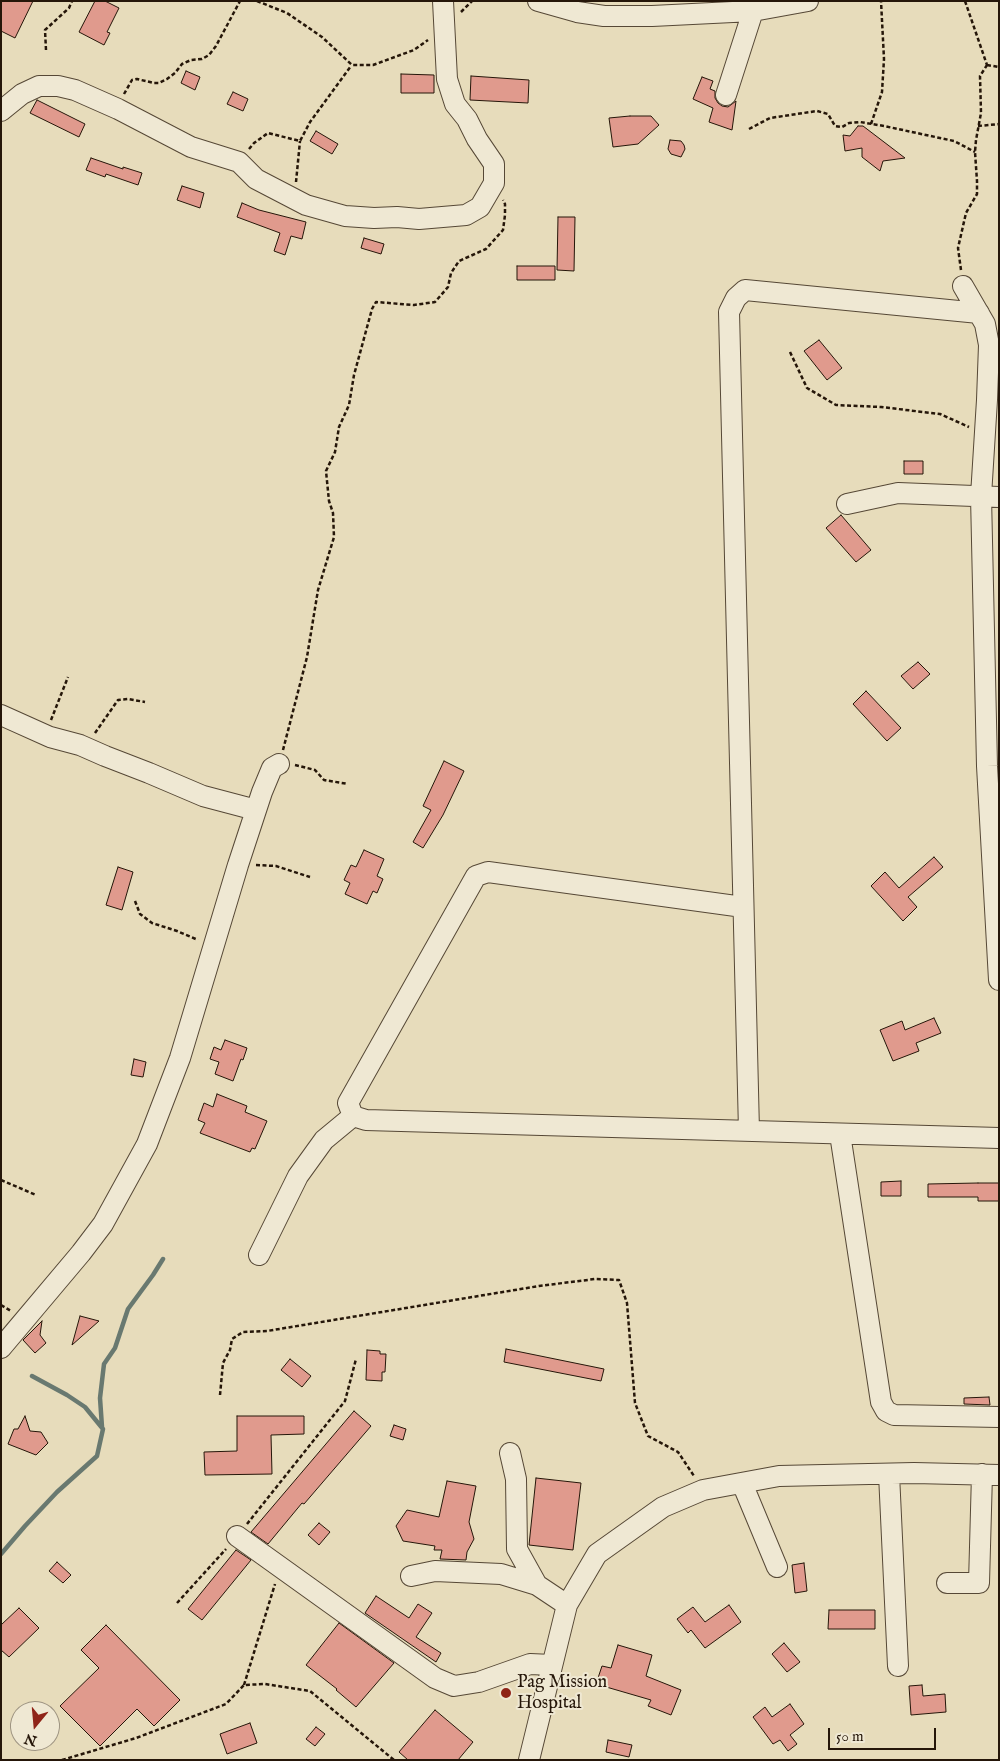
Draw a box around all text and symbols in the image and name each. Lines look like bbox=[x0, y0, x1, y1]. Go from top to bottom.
place label: Pag Mission Hospital bbox=[517, 1672, 607, 1715]
marker: Pag Mission Hospital bbox=[499, 1686, 513, 1700]
north arrow bbox=[10, 1701, 60, 1751]
scale bar bbox=[830, 1718, 938, 1750]
text: 50 m bbox=[836, 1727, 864, 1746]
text: N bbox=[22, 1729, 39, 1750]

